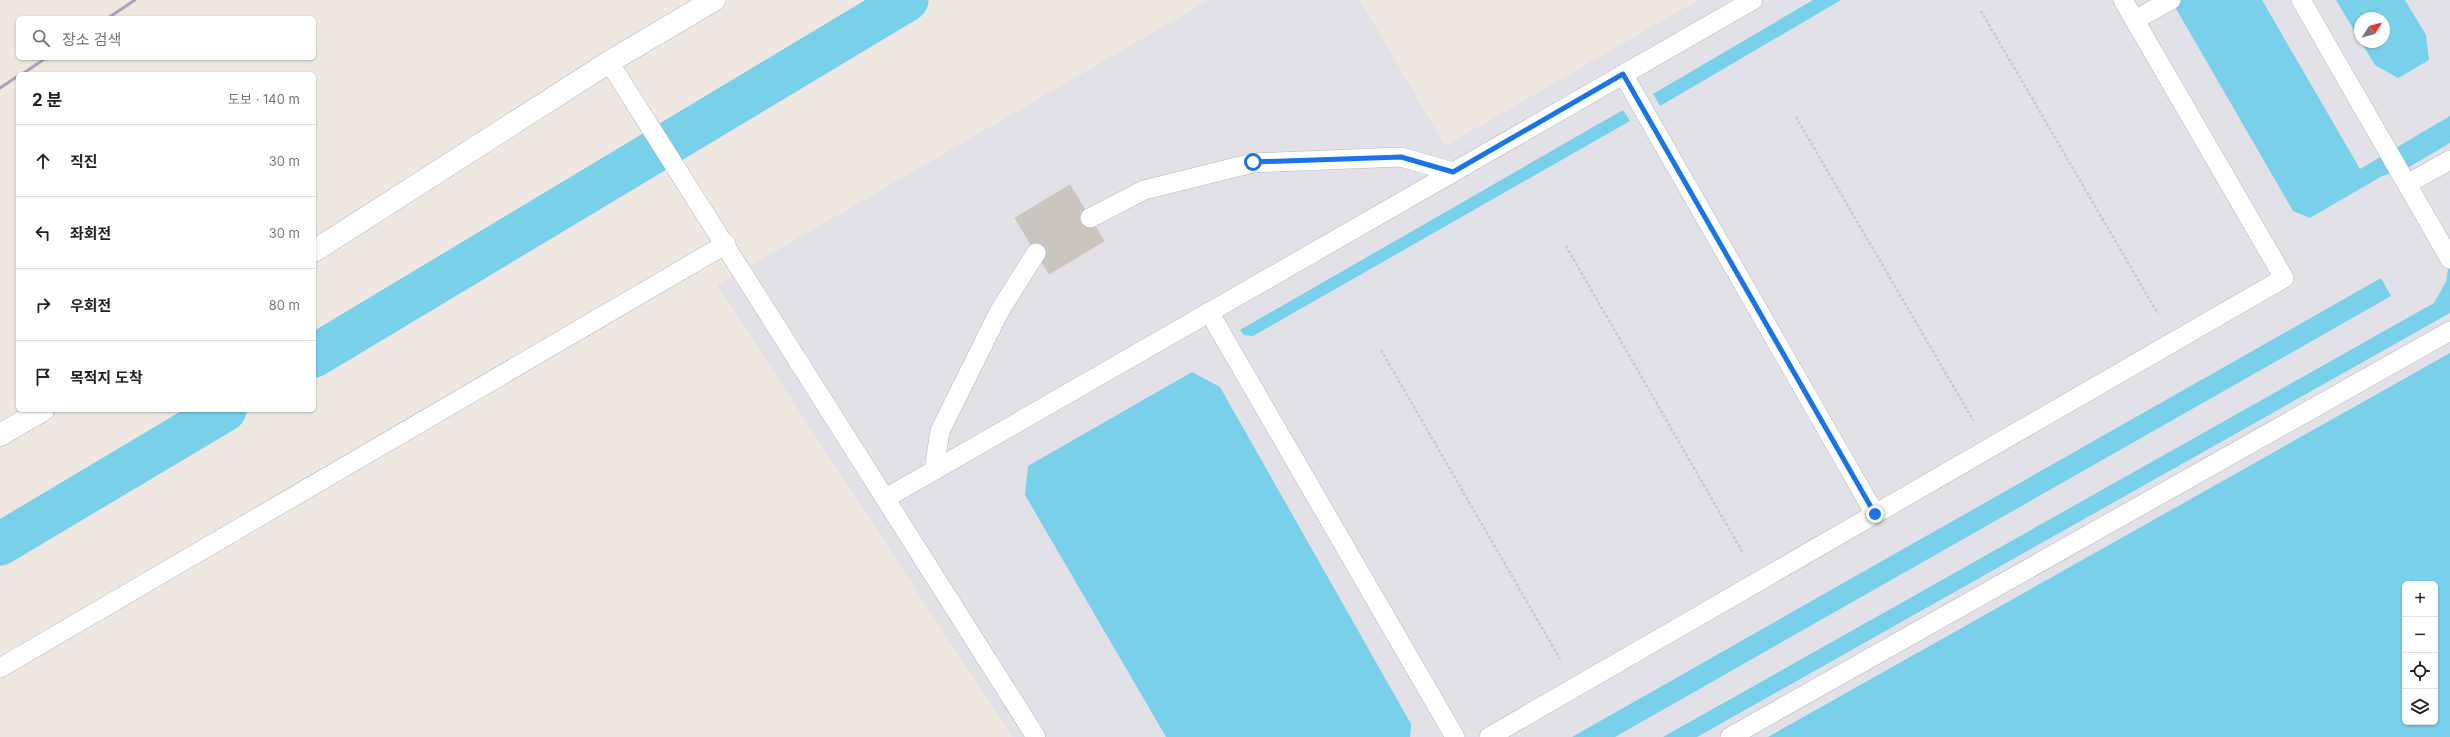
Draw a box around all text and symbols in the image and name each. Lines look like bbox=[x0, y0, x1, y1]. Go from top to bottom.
north arrow bbox=[2354, 12, 2390, 48]
search box bbox=[16, 16, 316, 60]
icon: search bbox=[30, 27, 52, 49]
text: 장소 검색 bbox=[62, 30, 121, 49]
text: 2 분 bbox=[32, 90, 62, 110]
text: 도보 · 140 m bbox=[228, 91, 300, 107]
icon: ahead bbox=[32, 150, 54, 172]
text: 직진 bbox=[70, 152, 98, 171]
text: 30 m bbox=[269, 153, 300, 169]
route start bbox=[1244, 153, 1262, 171]
icon: left bbox=[32, 222, 54, 244]
text: 좌회전 bbox=[70, 224, 111, 243]
text: 30 m bbox=[269, 225, 300, 241]
icon: right bbox=[32, 294, 54, 316]
text: 우회전 bbox=[70, 296, 111, 315]
text: 80 m bbox=[269, 297, 300, 313]
icon: arrive bbox=[32, 366, 54, 388]
text: 목적지 도착 bbox=[70, 368, 143, 387]
route end bbox=[1866, 505, 1884, 523]
map controls bbox=[2402, 581, 2438, 725]
button: + bbox=[2402, 581, 2438, 617]
button: − bbox=[2402, 617, 2438, 653]
button: locate bbox=[2402, 653, 2438, 689]
button: layers bbox=[2402, 689, 2438, 725]

